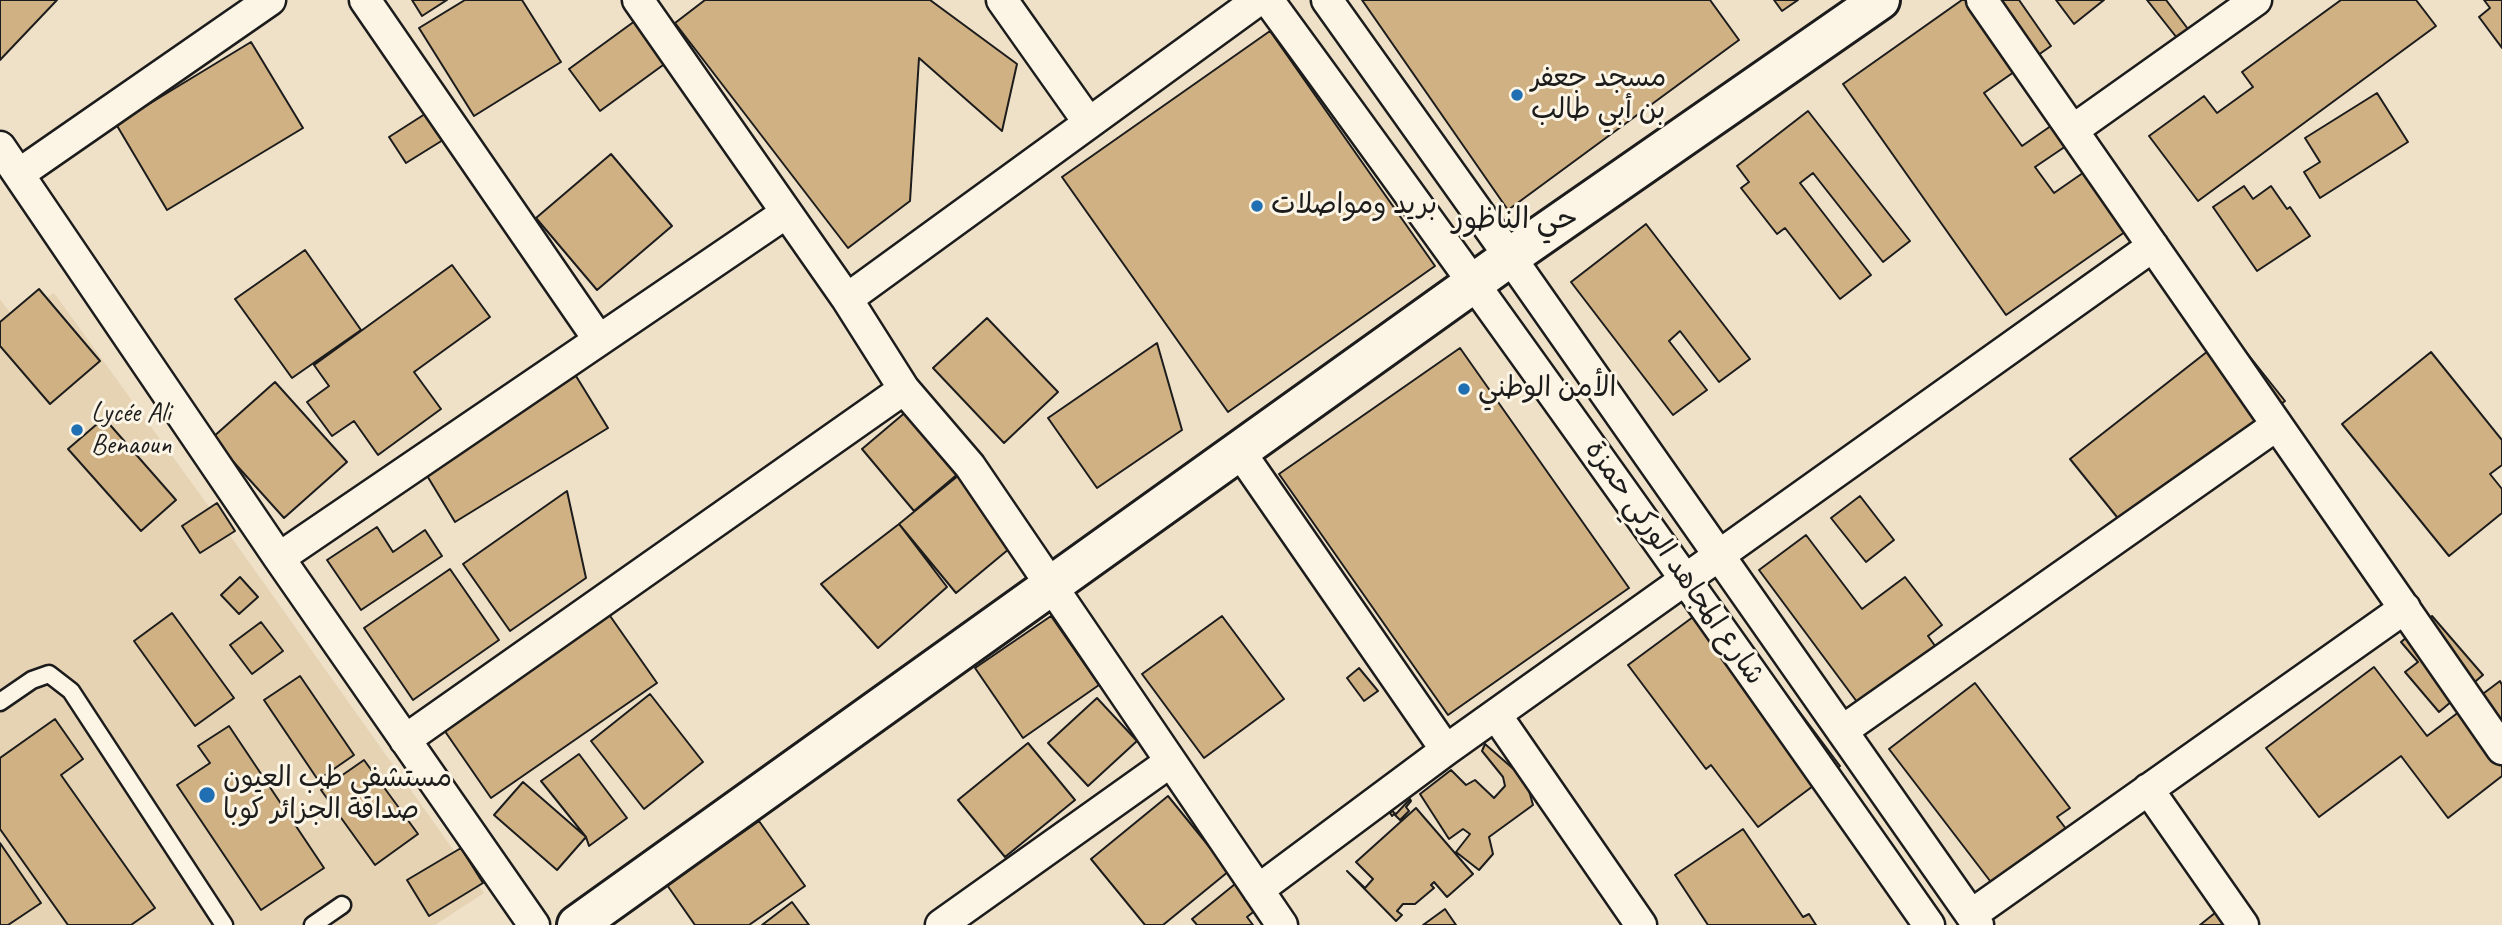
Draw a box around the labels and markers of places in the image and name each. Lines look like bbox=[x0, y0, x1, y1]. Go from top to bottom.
place label: مسجد جعفر بن أبي طالب bbox=[1531, 62, 1666, 128]
marker: مسجد جعفر بن أبي طالب bbox=[1509, 87, 1525, 103]
place label: بريد ومواصلات bbox=[1271, 189, 1437, 223]
marker: بريد ومواصلات bbox=[1249, 198, 1265, 214]
place label: الأمن الوطني bbox=[1478, 372, 1616, 406]
marker: الأمن الوطني bbox=[1456, 381, 1472, 397]
place label: Lycée Ali Benaoun bbox=[91, 397, 171, 463]
marker: Lycée Ali Benaoun bbox=[69, 422, 85, 438]
place label: مستشفى طب العيون صداقة الجزائر كوبا bbox=[223, 762, 452, 828]
marker: مستشفى طب العيون صداقة الجزائر كوبا bbox=[197, 785, 217, 805]

